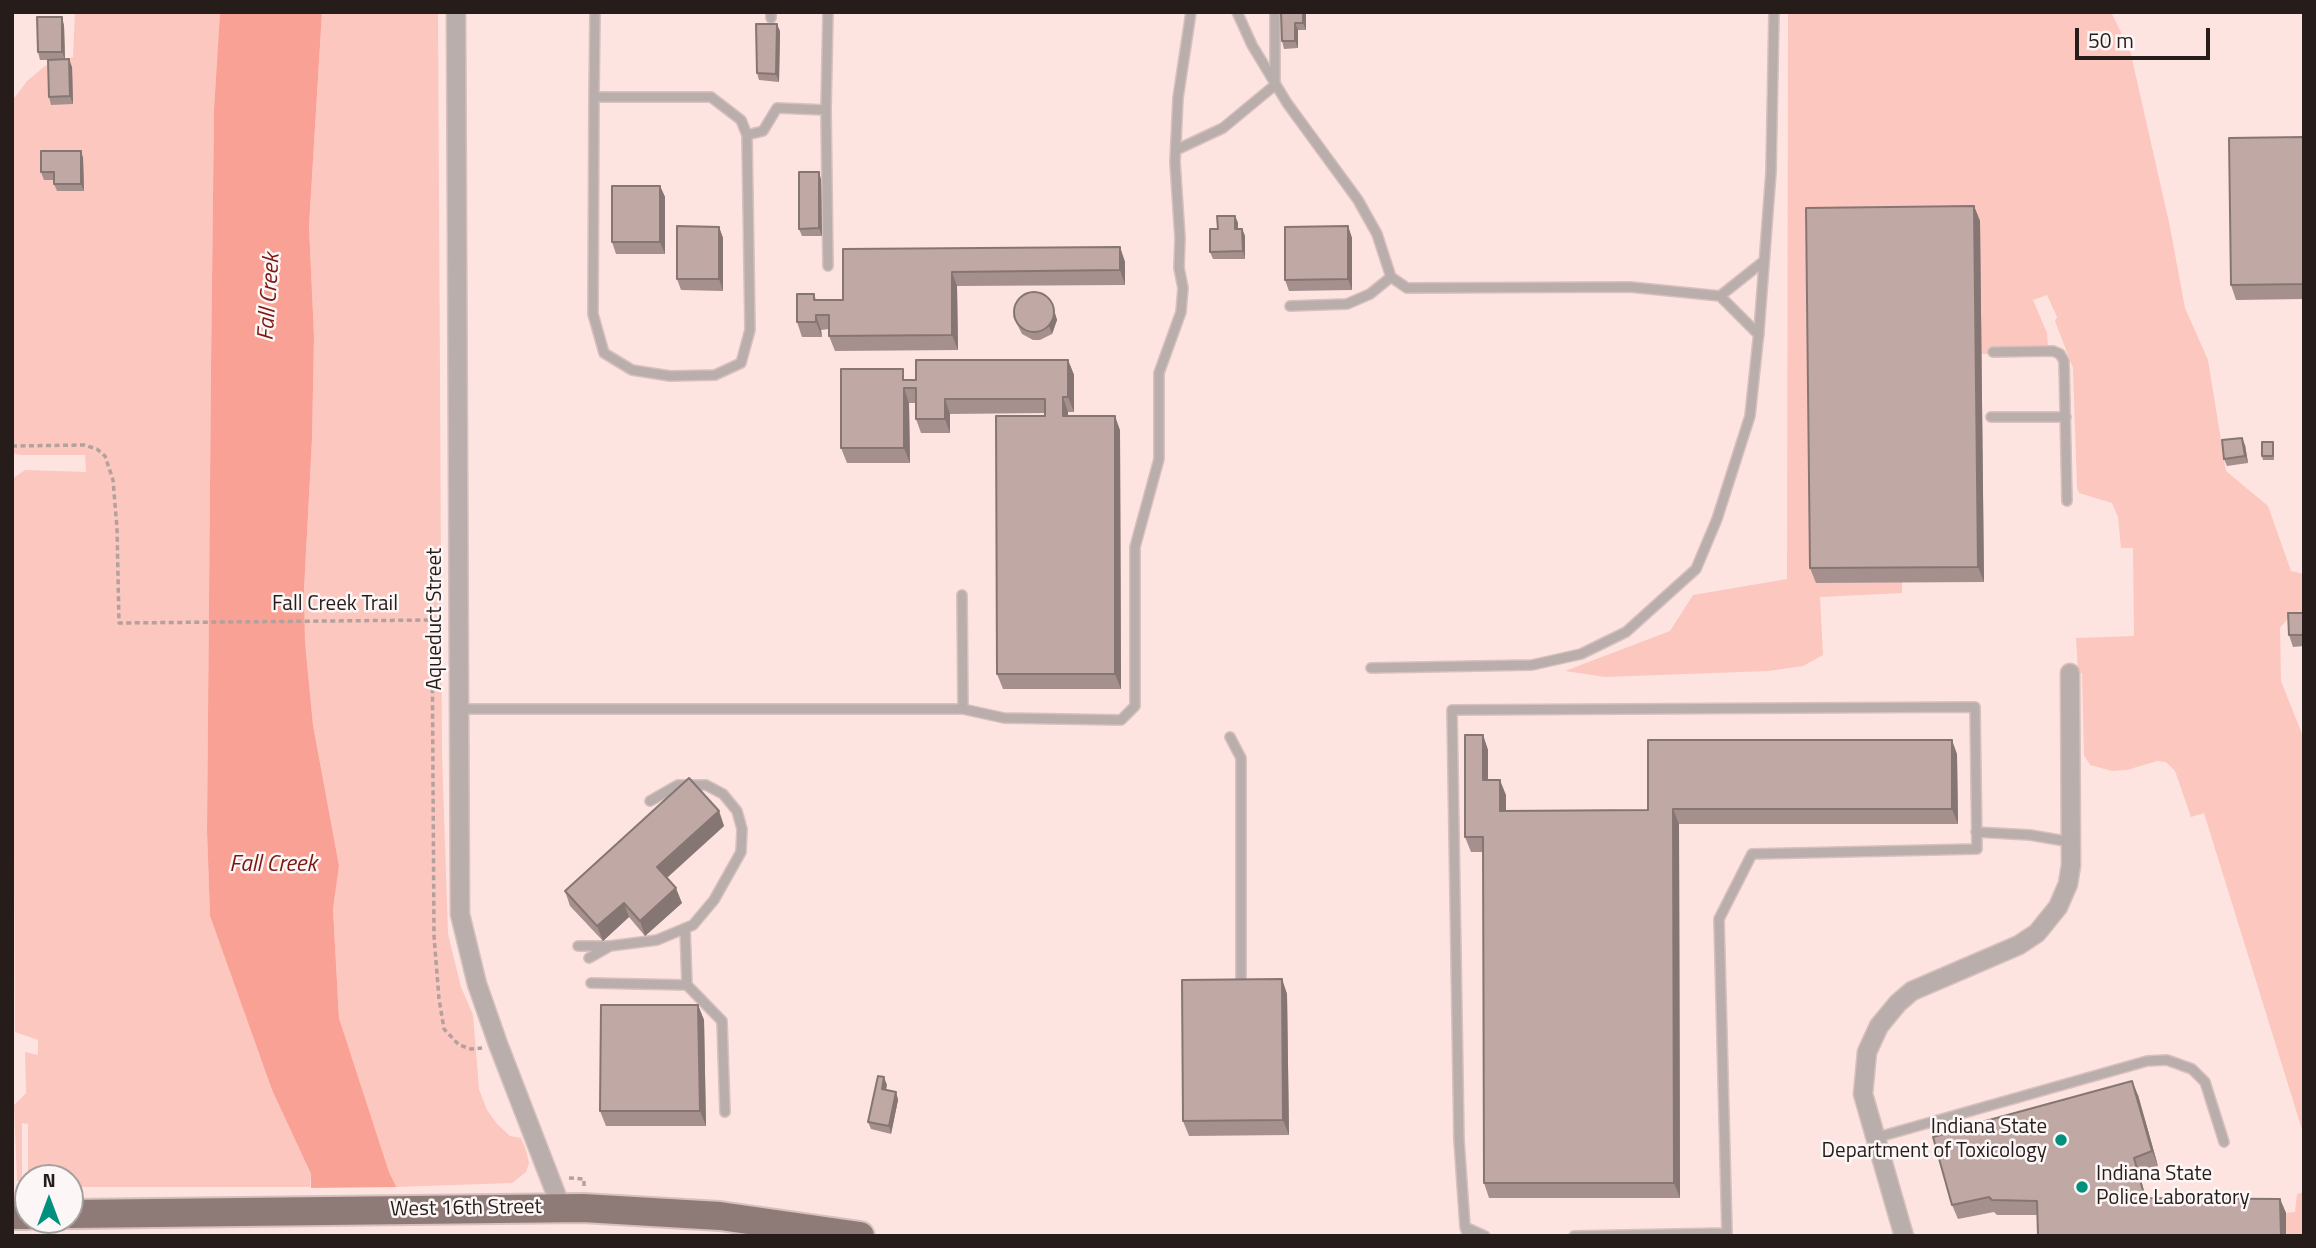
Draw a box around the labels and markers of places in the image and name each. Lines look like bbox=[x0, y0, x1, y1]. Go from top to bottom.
place label: Indiana State Department of Toxicology bbox=[1822, 1115, 2047, 1165]
marker: Indiana State Department of Toxicology bbox=[2053, 1132, 2069, 1148]
place label: Indiana State Police Laboratory bbox=[2096, 1162, 2250, 1212]
marker: Indiana State Police Laboratory bbox=[2074, 1179, 2090, 1195]

